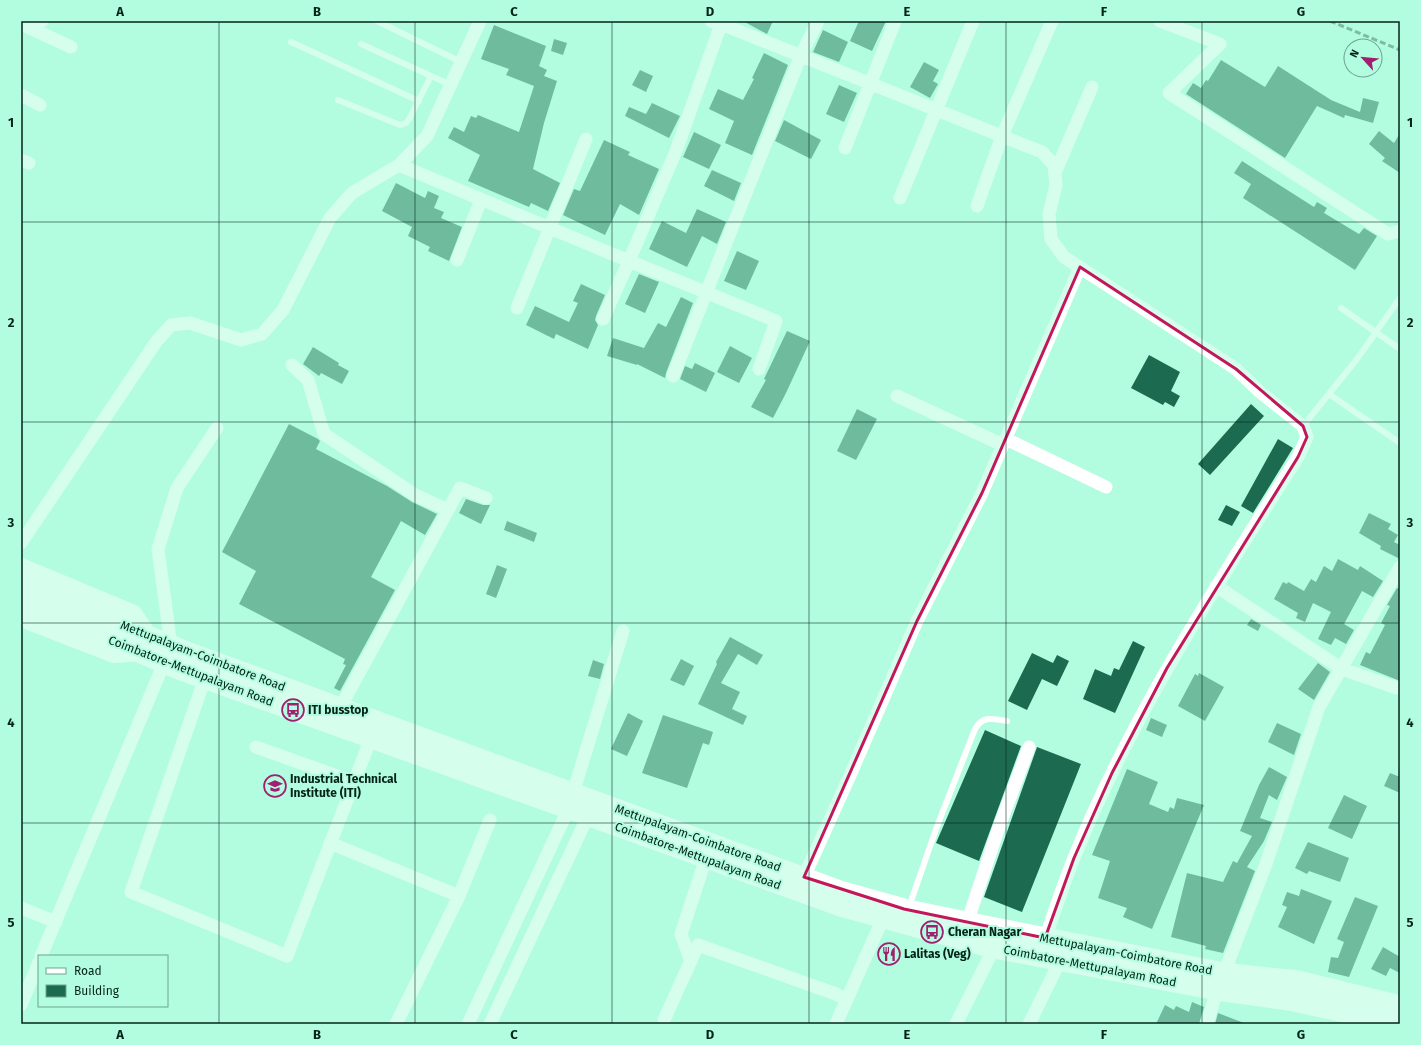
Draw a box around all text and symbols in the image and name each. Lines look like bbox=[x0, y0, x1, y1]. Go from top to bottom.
text: A bbox=[115, 4, 124, 19]
text: B bbox=[313, 4, 321, 19]
text: C bbox=[510, 4, 518, 19]
text: D bbox=[706, 4, 715, 19]
text: E bbox=[904, 4, 911, 19]
text: F bbox=[1101, 4, 1108, 19]
text: G bbox=[1297, 4, 1305, 19]
north arrow bbox=[1343, 38, 1383, 78]
text: N bbox=[1347, 47, 1362, 60]
text: 1 bbox=[8, 115, 14, 130]
text: 1 bbox=[1407, 115, 1413, 130]
text: 2 bbox=[8, 315, 15, 330]
text: 2 bbox=[1407, 315, 1414, 330]
text: 3 bbox=[7, 515, 15, 530]
text: 3 bbox=[1406, 515, 1414, 530]
street label: Mettupalayam-Coimbatore Road bbox=[119, 618, 287, 694]
street label: Coimbatore-Mettupalayam Road bbox=[107, 633, 275, 709]
bus stop icon: ITI busstop bbox=[280, 697, 306, 723]
place label: ITI busstop bbox=[308, 703, 368, 717]
text: 4 bbox=[7, 715, 15, 730]
text: 4 bbox=[1406, 715, 1414, 730]
place label: Industrial Technical Institute (ITI) bbox=[290, 772, 398, 800]
school or university icon: Industrial Technical Institute (ITI) bbox=[262, 773, 288, 799]
street label: Mettupalayam-Coimbatore Road bbox=[613, 801, 783, 875]
street label: Coimbatore-Mettupalayam Road bbox=[613, 819, 783, 893]
text: 5 bbox=[8, 915, 15, 930]
text: 5 bbox=[1407, 915, 1414, 930]
bus stop icon: Cheran Nagar bbox=[919, 919, 945, 945]
place label: Cheran Nagar bbox=[948, 925, 1021, 939]
street label: Mettupalayam-Coimbatore Road bbox=[1038, 930, 1214, 978]
restaurant icon: Lalitas (Veg) bbox=[876, 941, 902, 967]
street label: Coimbatore-Mettupalayam Road bbox=[1002, 942, 1178, 990]
place label: Lalitas (Veg) bbox=[904, 947, 971, 961]
legend bbox=[38, 955, 168, 1007]
text: Road bbox=[74, 964, 102, 978]
text: Building bbox=[74, 984, 120, 998]
text: A bbox=[115, 1027, 124, 1042]
text: B bbox=[313, 1027, 321, 1042]
text: C bbox=[510, 1027, 518, 1042]
text: D bbox=[706, 1027, 715, 1042]
text: E bbox=[904, 1027, 911, 1042]
text: F bbox=[1101, 1027, 1108, 1042]
text: G bbox=[1297, 1027, 1305, 1042]

